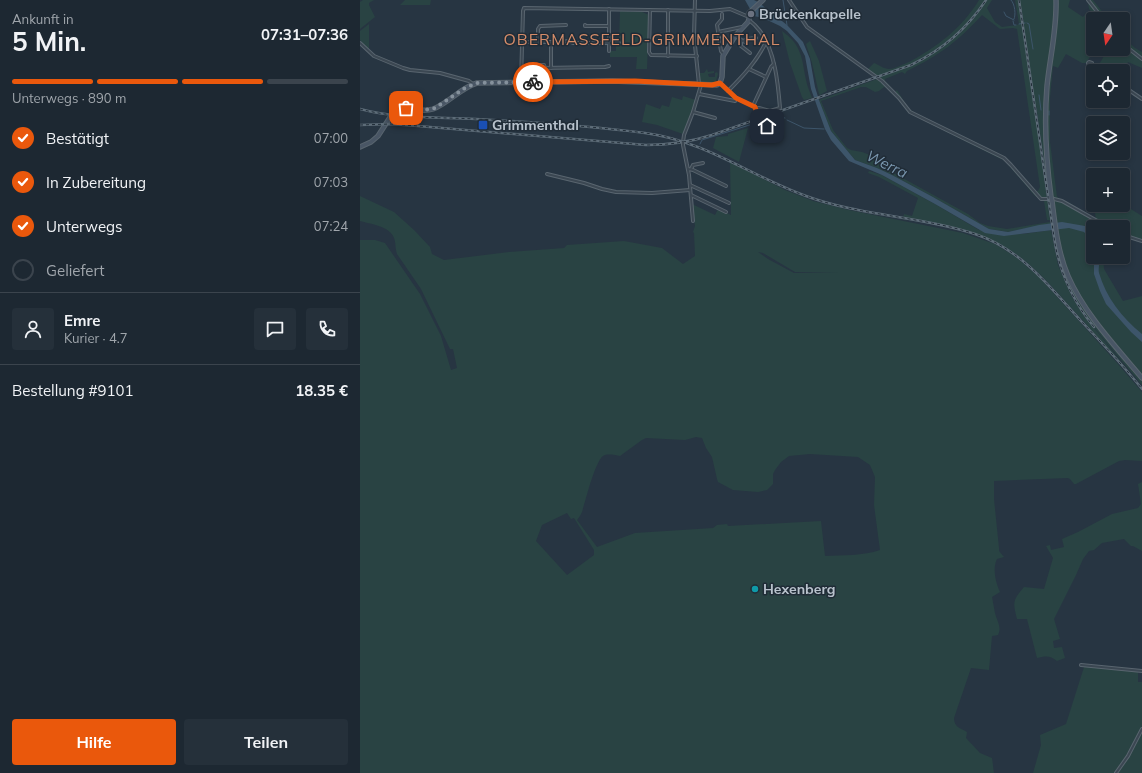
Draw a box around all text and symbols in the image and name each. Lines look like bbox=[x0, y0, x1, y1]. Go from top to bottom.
place label: Brückenkapelle bbox=[759, 5, 861, 23]
marker: Brückenkapelle bbox=[746, 9, 756, 19]
text: Ankunft in bbox=[12, 11, 74, 27]
north arrow bbox=[1086, 12, 1130, 56]
map controls bbox=[1086, 12, 1130, 264]
text: 5 Min. bbox=[12, 25, 86, 58]
text: 07:31–07:36 bbox=[261, 25, 348, 44]
district label: OBERMASSFELD-GRIMMENTHAL bbox=[503, 29, 781, 49]
courier bbox=[513, 62, 553, 102]
button: locate bbox=[1086, 64, 1130, 108]
icon: bike bbox=[522, 71, 544, 93]
text: Unterwegs · 890 m bbox=[12, 90, 126, 106]
pin bbox=[389, 91, 423, 125]
icon: bag bbox=[395, 97, 417, 119]
pin bbox=[750, 109, 784, 143]
icon: home bbox=[756, 115, 778, 137]
place label: Grimmenthal bbox=[492, 116, 579, 134]
button: layers bbox=[1086, 116, 1130, 160]
marker: Grimmenthal bbox=[477, 119, 489, 131]
icon: check bbox=[12, 127, 34, 149]
text: Bestätigt bbox=[46, 129, 109, 148]
text: 07:00 bbox=[314, 130, 348, 146]
water label: Werra bbox=[863, 146, 911, 182]
button: + bbox=[1086, 168, 1130, 212]
icon: check bbox=[12, 171, 34, 193]
text: In Zubereitung bbox=[46, 173, 146, 192]
text: 07:03 bbox=[314, 174, 348, 190]
icon: check bbox=[12, 215, 34, 237]
text: Unterwegs bbox=[46, 217, 123, 236]
text: 07:24 bbox=[314, 218, 348, 234]
button: − bbox=[1086, 220, 1130, 264]
text: Geliefert bbox=[46, 261, 105, 280]
button: person bbox=[12, 308, 54, 350]
button: chat bbox=[254, 308, 296, 350]
button: phone bbox=[306, 308, 348, 350]
text: Emre bbox=[64, 311, 100, 330]
text: Kurier · 4.7 bbox=[64, 330, 128, 346]
text: Bestellung #9101 bbox=[12, 381, 134, 400]
text: 18.35 € bbox=[295, 381, 348, 400]
place label: Hexenberg bbox=[763, 580, 836, 598]
marker: Hexenberg bbox=[750, 584, 760, 594]
button: Hilfe bbox=[12, 719, 176, 765]
button: Teilen bbox=[184, 719, 348, 765]

